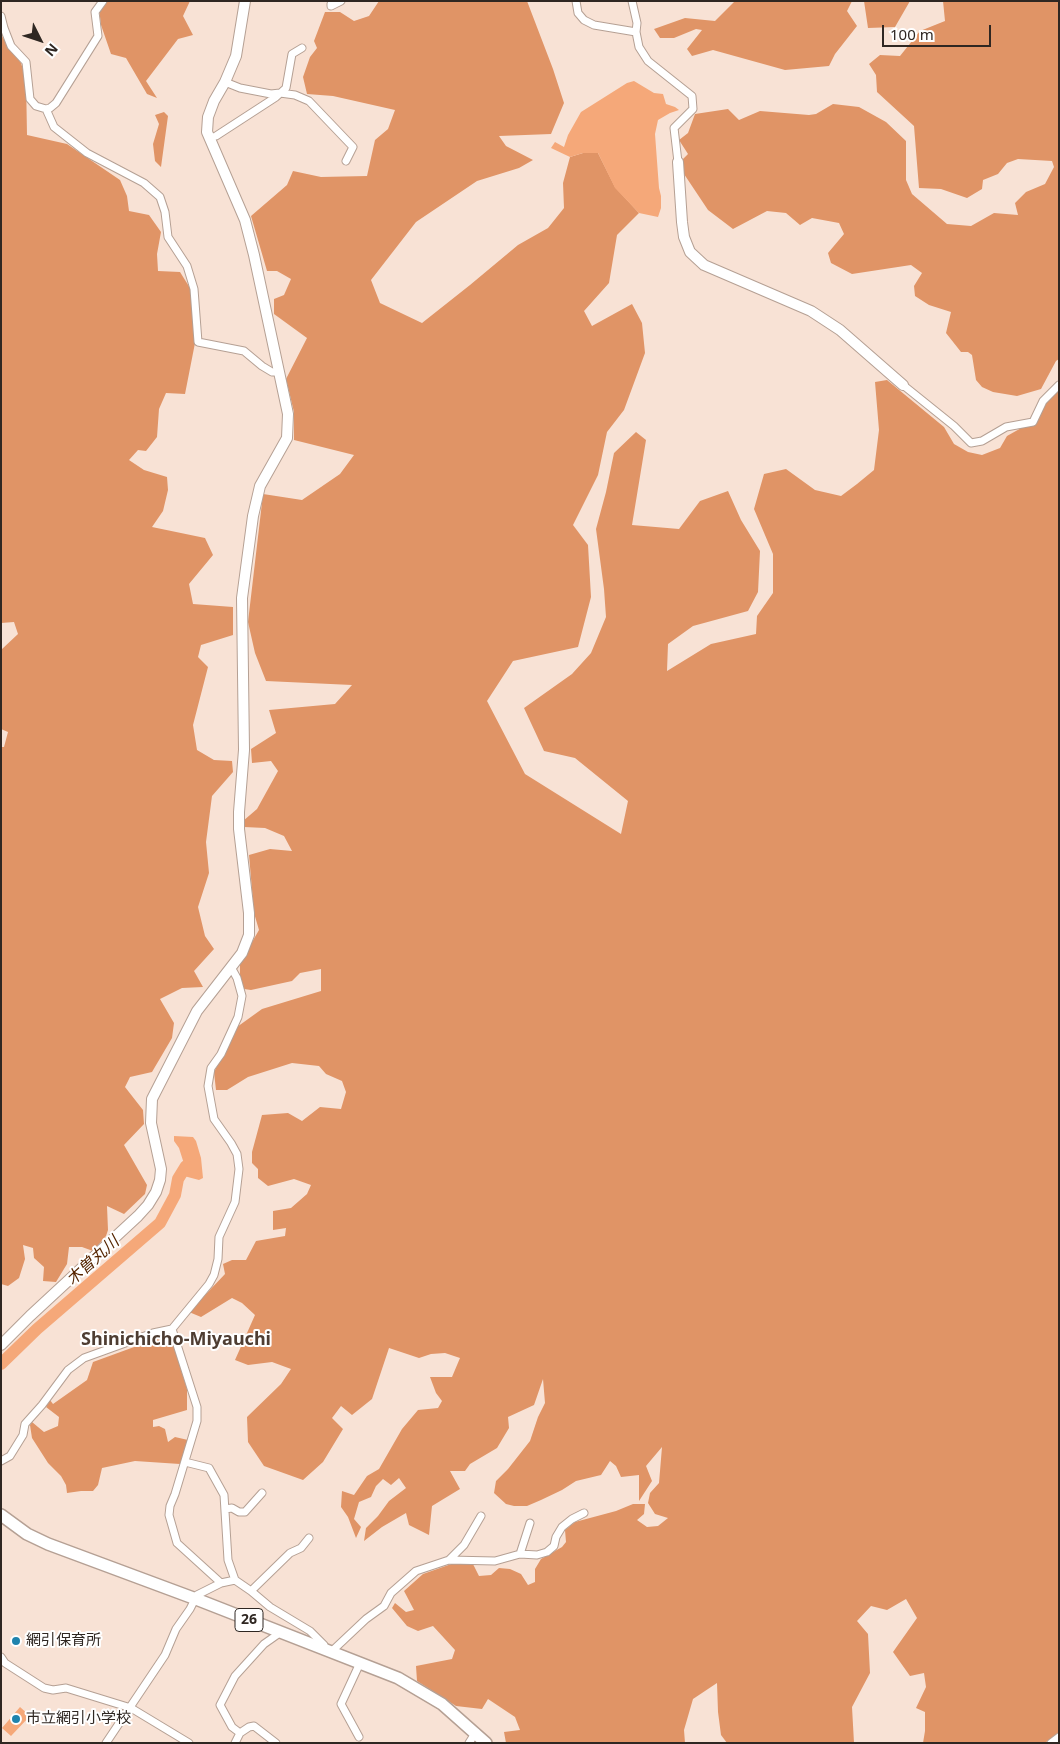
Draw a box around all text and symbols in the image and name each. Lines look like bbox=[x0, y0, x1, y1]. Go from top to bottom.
north arrow bbox=[15, 15, 65, 65]
scale bar bbox=[885, 15, 994, 47]
text: 100 m bbox=[890, 24, 934, 44]
text: N bbox=[41, 40, 63, 61]
water label: 木曽丸川 bbox=[63, 1232, 123, 1290]
district label: Shinichicho-Miyauchi bbox=[81, 1329, 271, 1351]
road number: 26 bbox=[235, 1608, 263, 1632]
place label: 網引保育所 bbox=[26, 1632, 101, 1650]
marker: 網引保育所 bbox=[10, 1635, 22, 1647]
place label: 市立網引小学校 bbox=[26, 1710, 131, 1728]
marker: 市立網引小学校 bbox=[10, 1713, 22, 1725]

